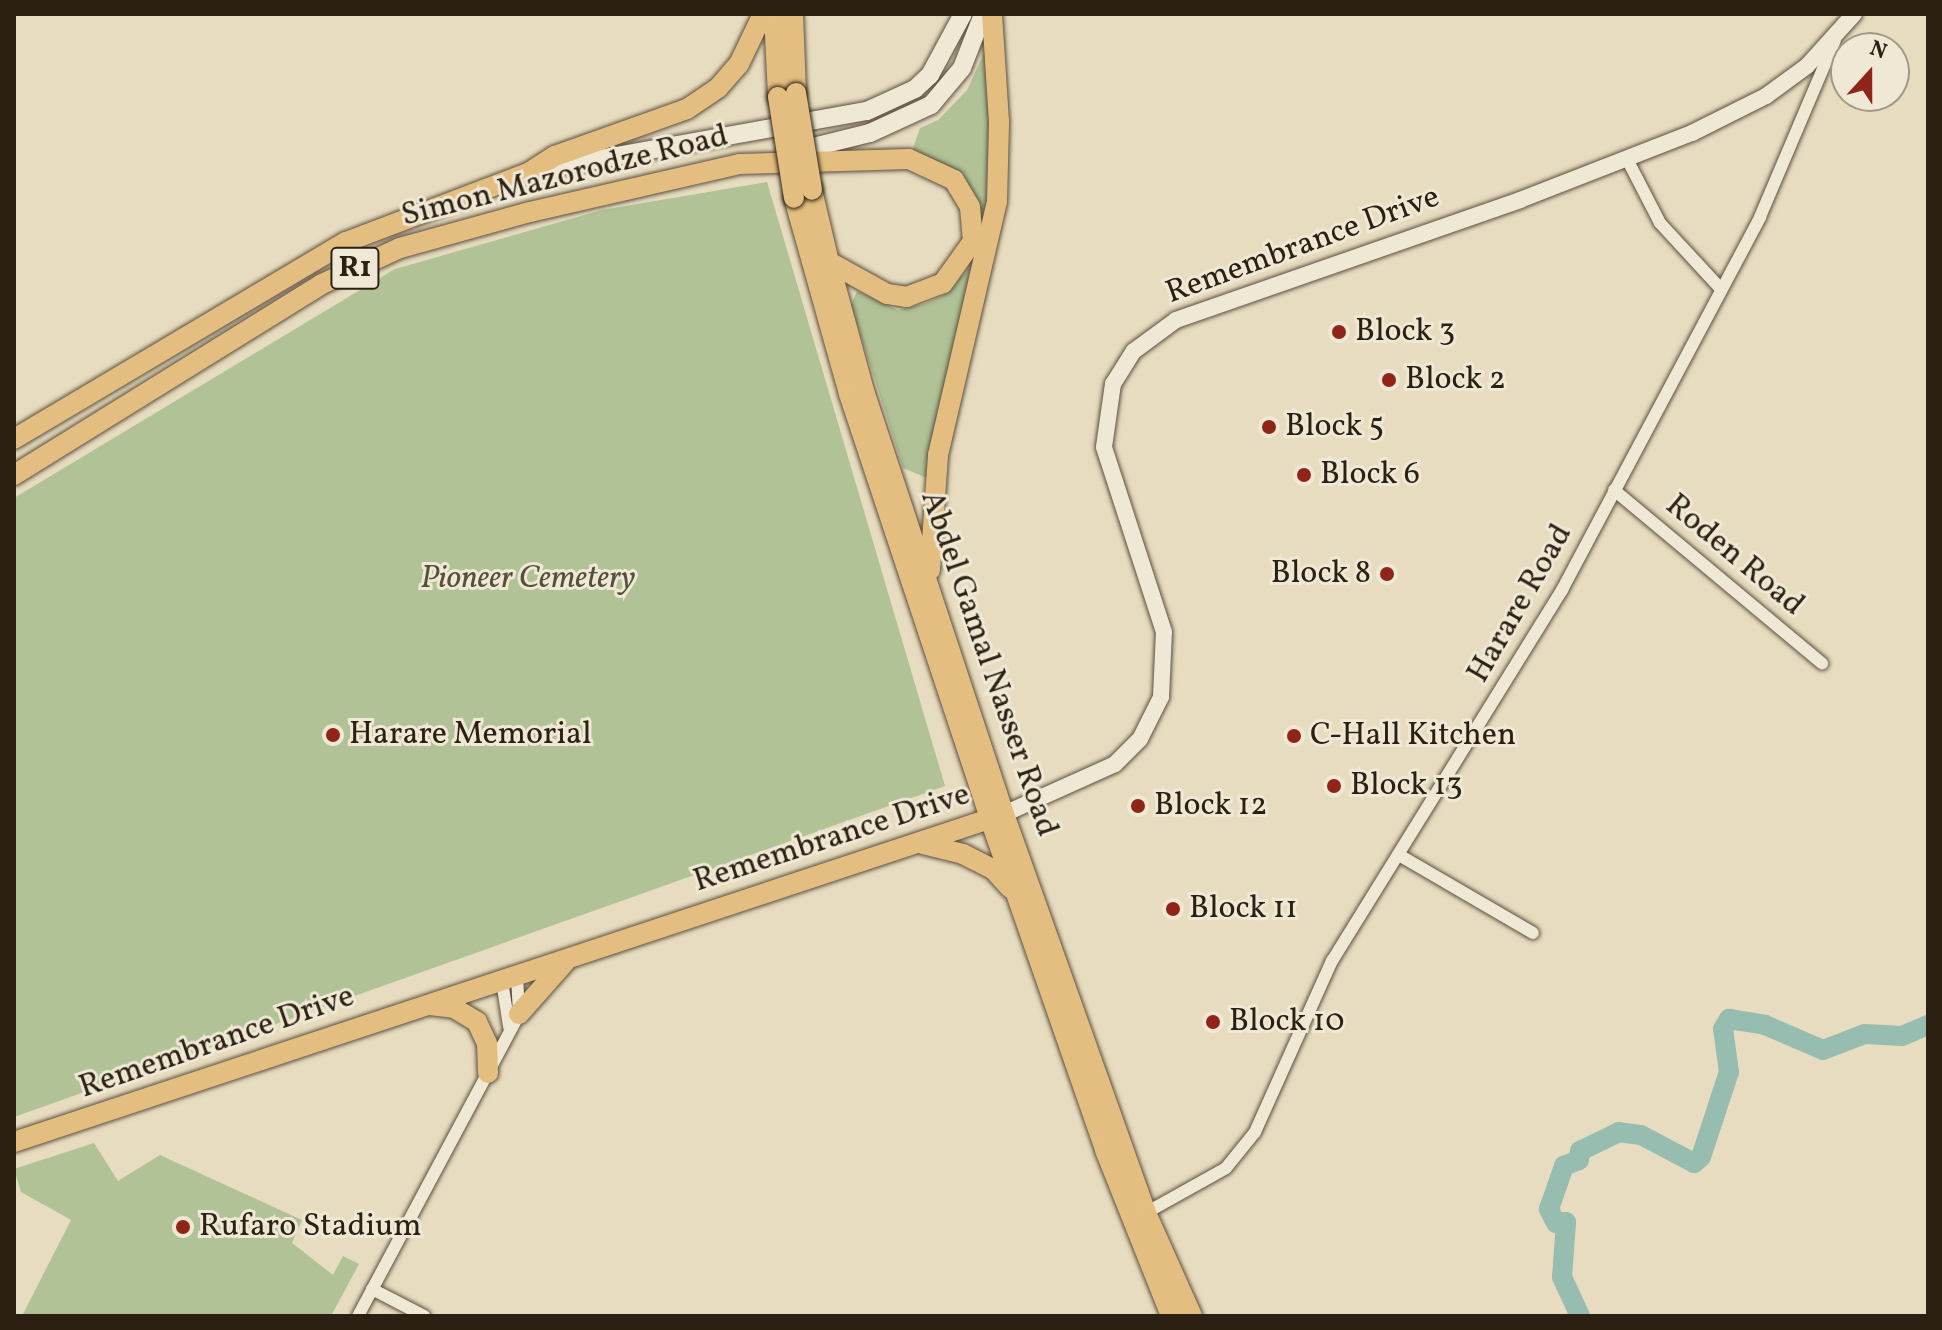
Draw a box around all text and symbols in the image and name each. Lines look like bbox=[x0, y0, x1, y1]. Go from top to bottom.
north arrow bbox=[1830, 32, 1910, 112]
text: N bbox=[1865, 34, 1891, 68]
street label: Simon Mazorodze Road bbox=[398, 118, 732, 236]
street label: Remembrance Drive bbox=[1161, 179, 1445, 313]
road number: R1 bbox=[329, 242, 381, 294]
place label: Block 3 bbox=[1355, 313, 1455, 351]
marker: Block 3 bbox=[1330, 323, 1348, 341]
place label: Block 2 bbox=[1405, 361, 1506, 399]
marker: Block 2 bbox=[1380, 371, 1398, 389]
place label: Block 5 bbox=[1285, 408, 1384, 446]
marker: Block 5 bbox=[1260, 418, 1278, 436]
place label: Block 6 bbox=[1320, 456, 1420, 494]
marker: Block 6 bbox=[1295, 466, 1313, 484]
street label: Abdel Gamal Nasser Road bbox=[911, 486, 1065, 842]
street label: Roden Road bbox=[1657, 487, 1811, 625]
street label: Harare Road bbox=[1460, 518, 1582, 690]
place label: Block 8 bbox=[1271, 555, 1371, 593]
park label: Pioneer Cemetery bbox=[420, 560, 636, 598]
marker: Block 8 bbox=[1378, 565, 1396, 583]
place label: Harare Memorial bbox=[349, 716, 592, 754]
place label: C-Hall Kitchen bbox=[1310, 717, 1516, 755]
marker: Harare Memorial bbox=[324, 726, 342, 744]
marker: C-Hall Kitchen bbox=[1285, 727, 1303, 745]
place label: Block 13 bbox=[1350, 767, 1463, 805]
street label: Remembrance Drive bbox=[689, 776, 975, 902]
marker: Block 13 bbox=[1325, 777, 1343, 795]
place label: Block 12 bbox=[1154, 787, 1267, 825]
marker: Block 12 bbox=[1129, 797, 1147, 815]
place label: Block 11 bbox=[1189, 890, 1298, 928]
marker: Block 11 bbox=[1164, 900, 1182, 918]
street label: Remembrance Drive bbox=[75, 978, 359, 1108]
place label: Block 10 bbox=[1229, 1003, 1345, 1041]
marker: Block 10 bbox=[1204, 1013, 1222, 1031]
place label: Rufaro Stadium bbox=[199, 1208, 422, 1246]
marker: Rufaro Stadium bbox=[174, 1218, 192, 1236]

